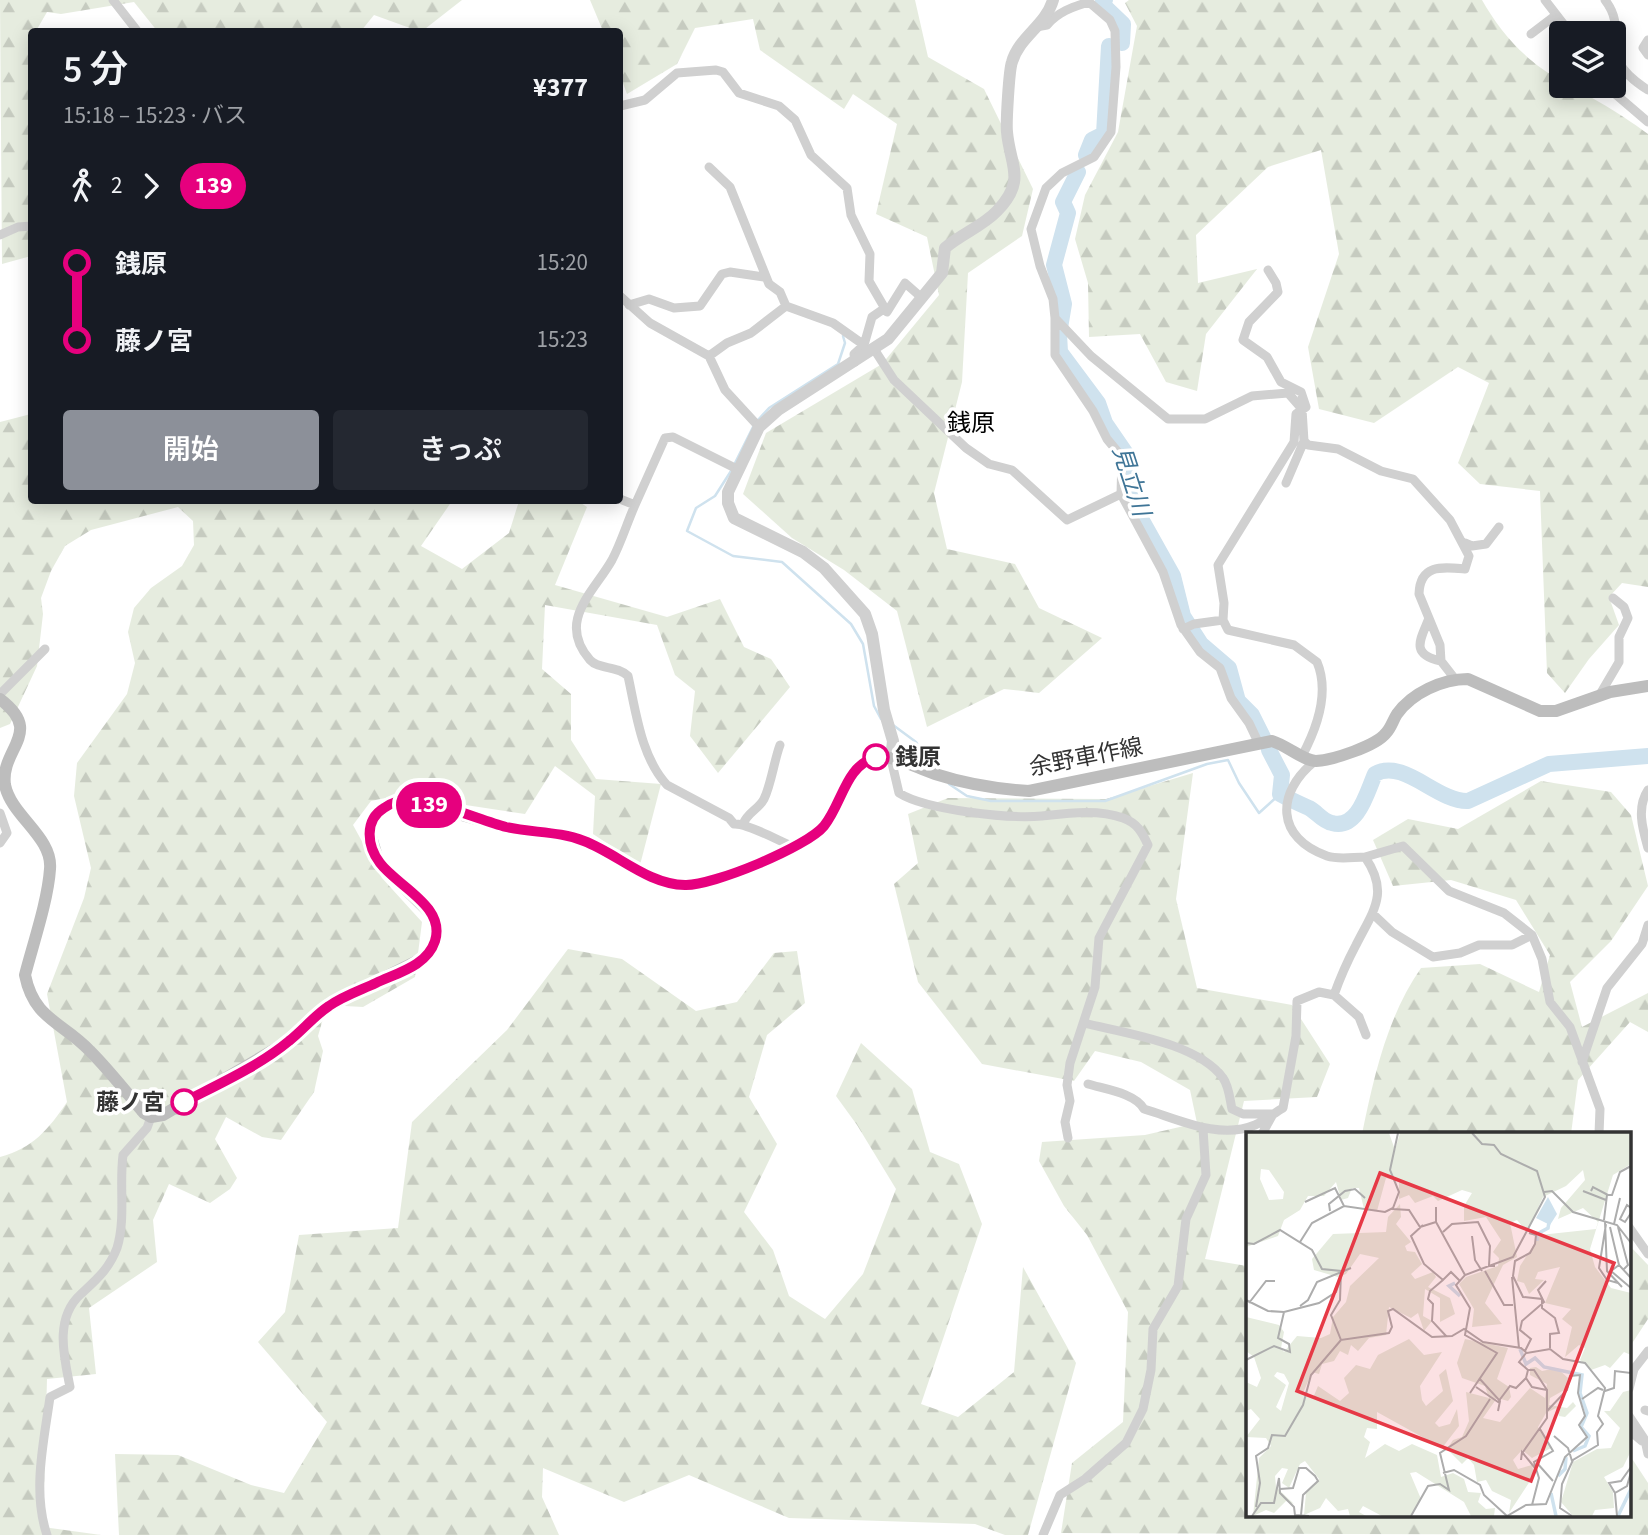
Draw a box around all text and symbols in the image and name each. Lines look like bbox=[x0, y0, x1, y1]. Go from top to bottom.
map controls bbox=[1549, 21, 1626, 98]
button: layers bbox=[1549, 21, 1626, 98]
text: 5 分 bbox=[63, 43, 128, 97]
text: ¥377 bbox=[533, 69, 588, 106]
text: 15:18 – 15:23 · バス bbox=[63, 99, 247, 132]
icon: walk bbox=[63, 167, 101, 205]
icon: forward bbox=[132, 167, 170, 205]
text: 139 bbox=[194, 168, 232, 203]
text: 2 bbox=[111, 169, 122, 202]
text: 銭原 bbox=[115, 246, 167, 283]
text: 15:20 bbox=[537, 246, 588, 279]
text: 藤ノ宮 bbox=[115, 323, 193, 360]
text: 15:23 bbox=[537, 323, 588, 356]
district label: 銭原 bbox=[947, 406, 995, 441]
button: 開始 bbox=[63, 410, 319, 490]
button: きっぷ bbox=[333, 410, 588, 490]
water label: 見立川 bbox=[1103, 441, 1160, 523]
street label: 余野車作線 bbox=[1026, 730, 1146, 784]
place label: 銭原 bbox=[895, 741, 941, 774]
marker: 銭原 bbox=[863, 744, 889, 770]
line badge: 139 bbox=[389, 782, 469, 828]
text: 139 bbox=[410, 787, 448, 822]
place label: 藤ノ宮 bbox=[96, 1086, 165, 1119]
marker: 藤ノ宮 bbox=[171, 1089, 197, 1115]
inset map bbox=[1246, 1132, 1630, 1518]

